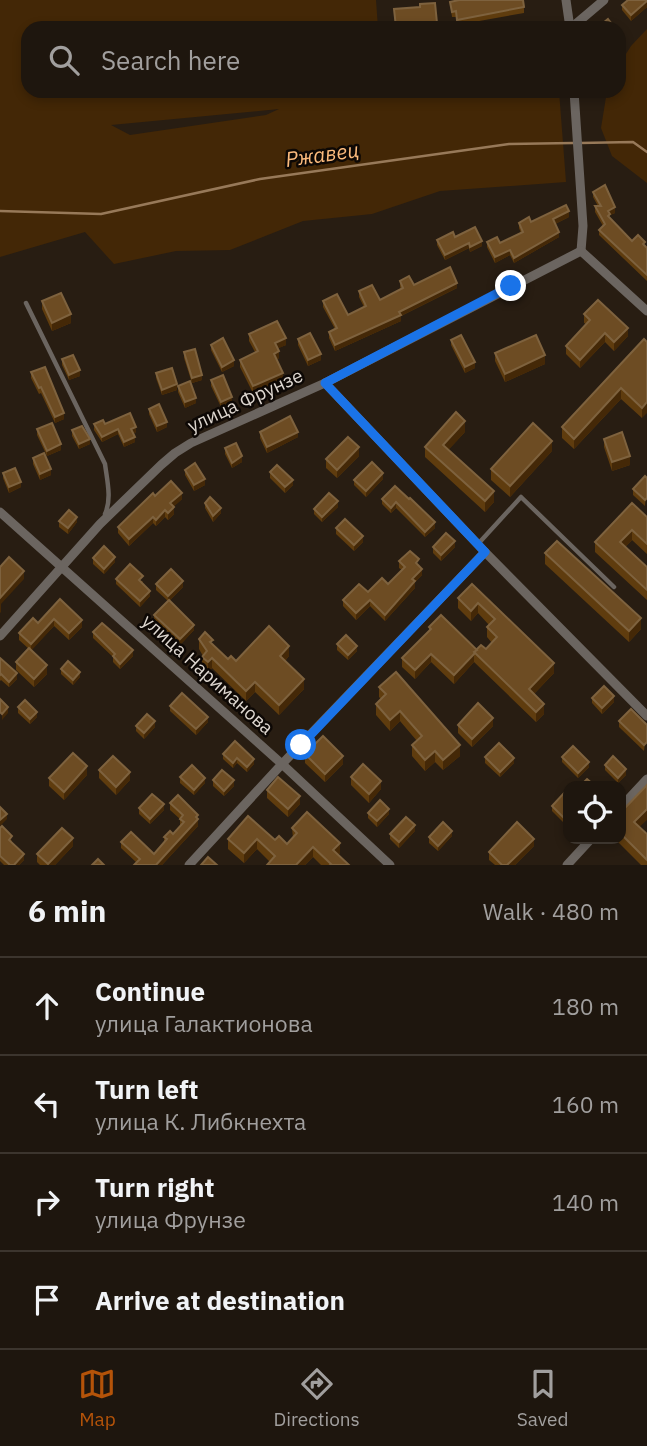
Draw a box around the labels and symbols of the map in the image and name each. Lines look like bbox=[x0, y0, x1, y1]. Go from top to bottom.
water label: Ржавец bbox=[283, 135, 361, 173]
route end bbox=[495, 270, 526, 301]
street label: улица Фрунзе bbox=[183, 363, 307, 437]
street label: улица Нариманова bbox=[137, 609, 279, 739]
route start bbox=[285, 729, 316, 760]

